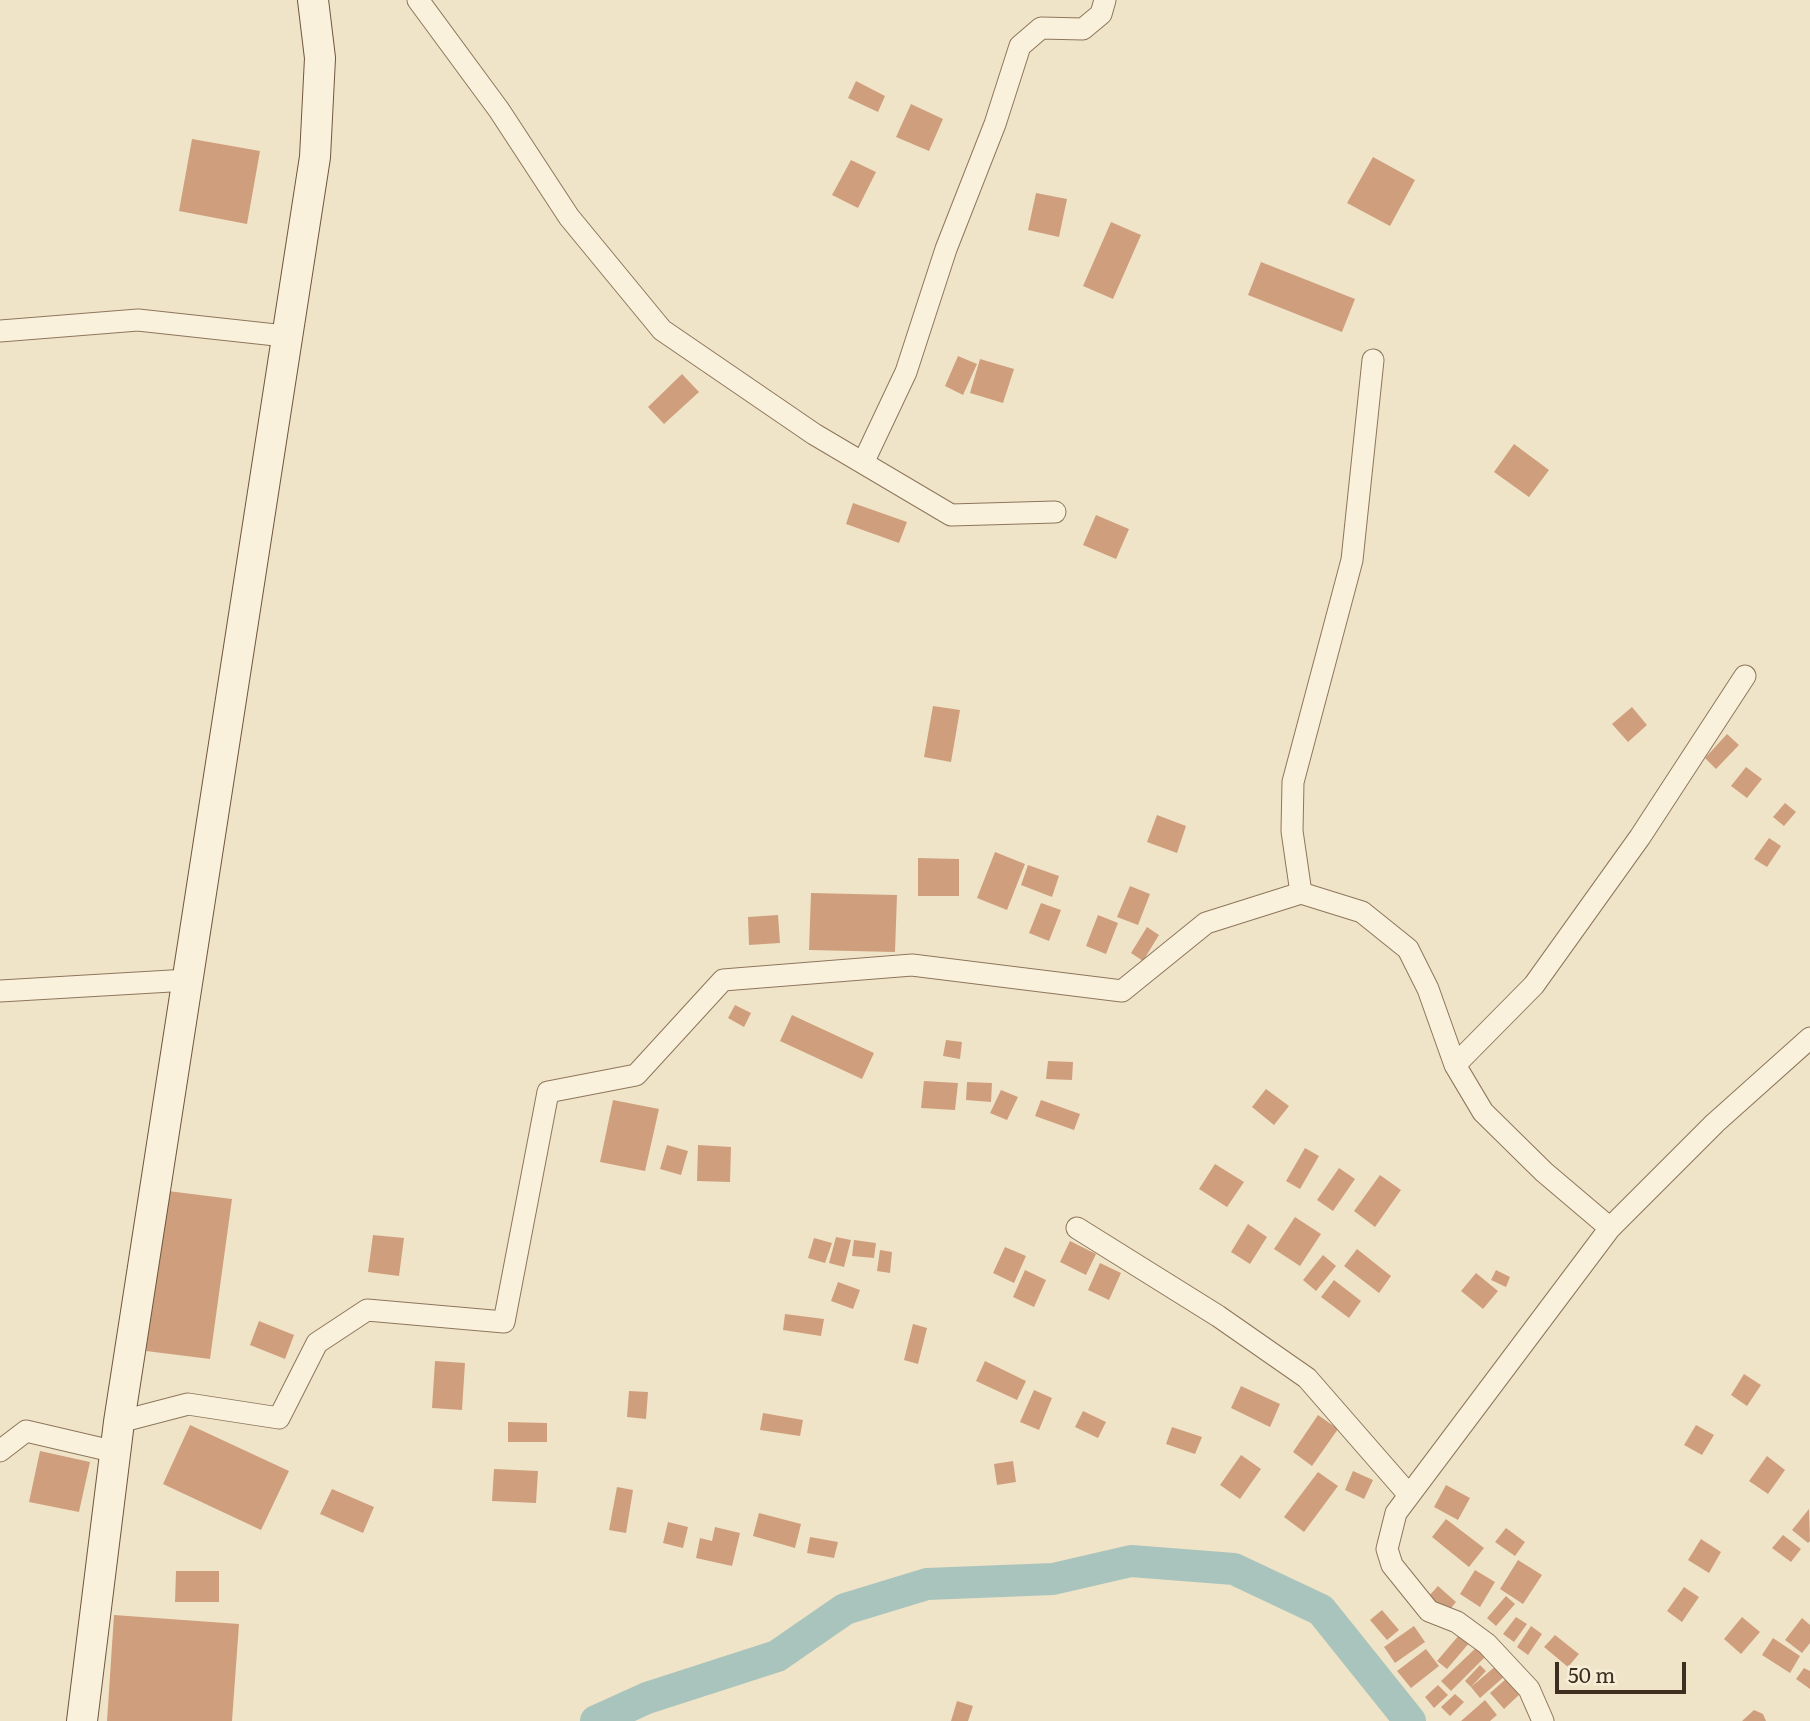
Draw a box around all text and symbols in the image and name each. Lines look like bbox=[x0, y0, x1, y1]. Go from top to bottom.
scale bar bbox=[1558, 1648, 1689, 1692]
text: 50 m bbox=[1568, 1658, 1615, 1689]

